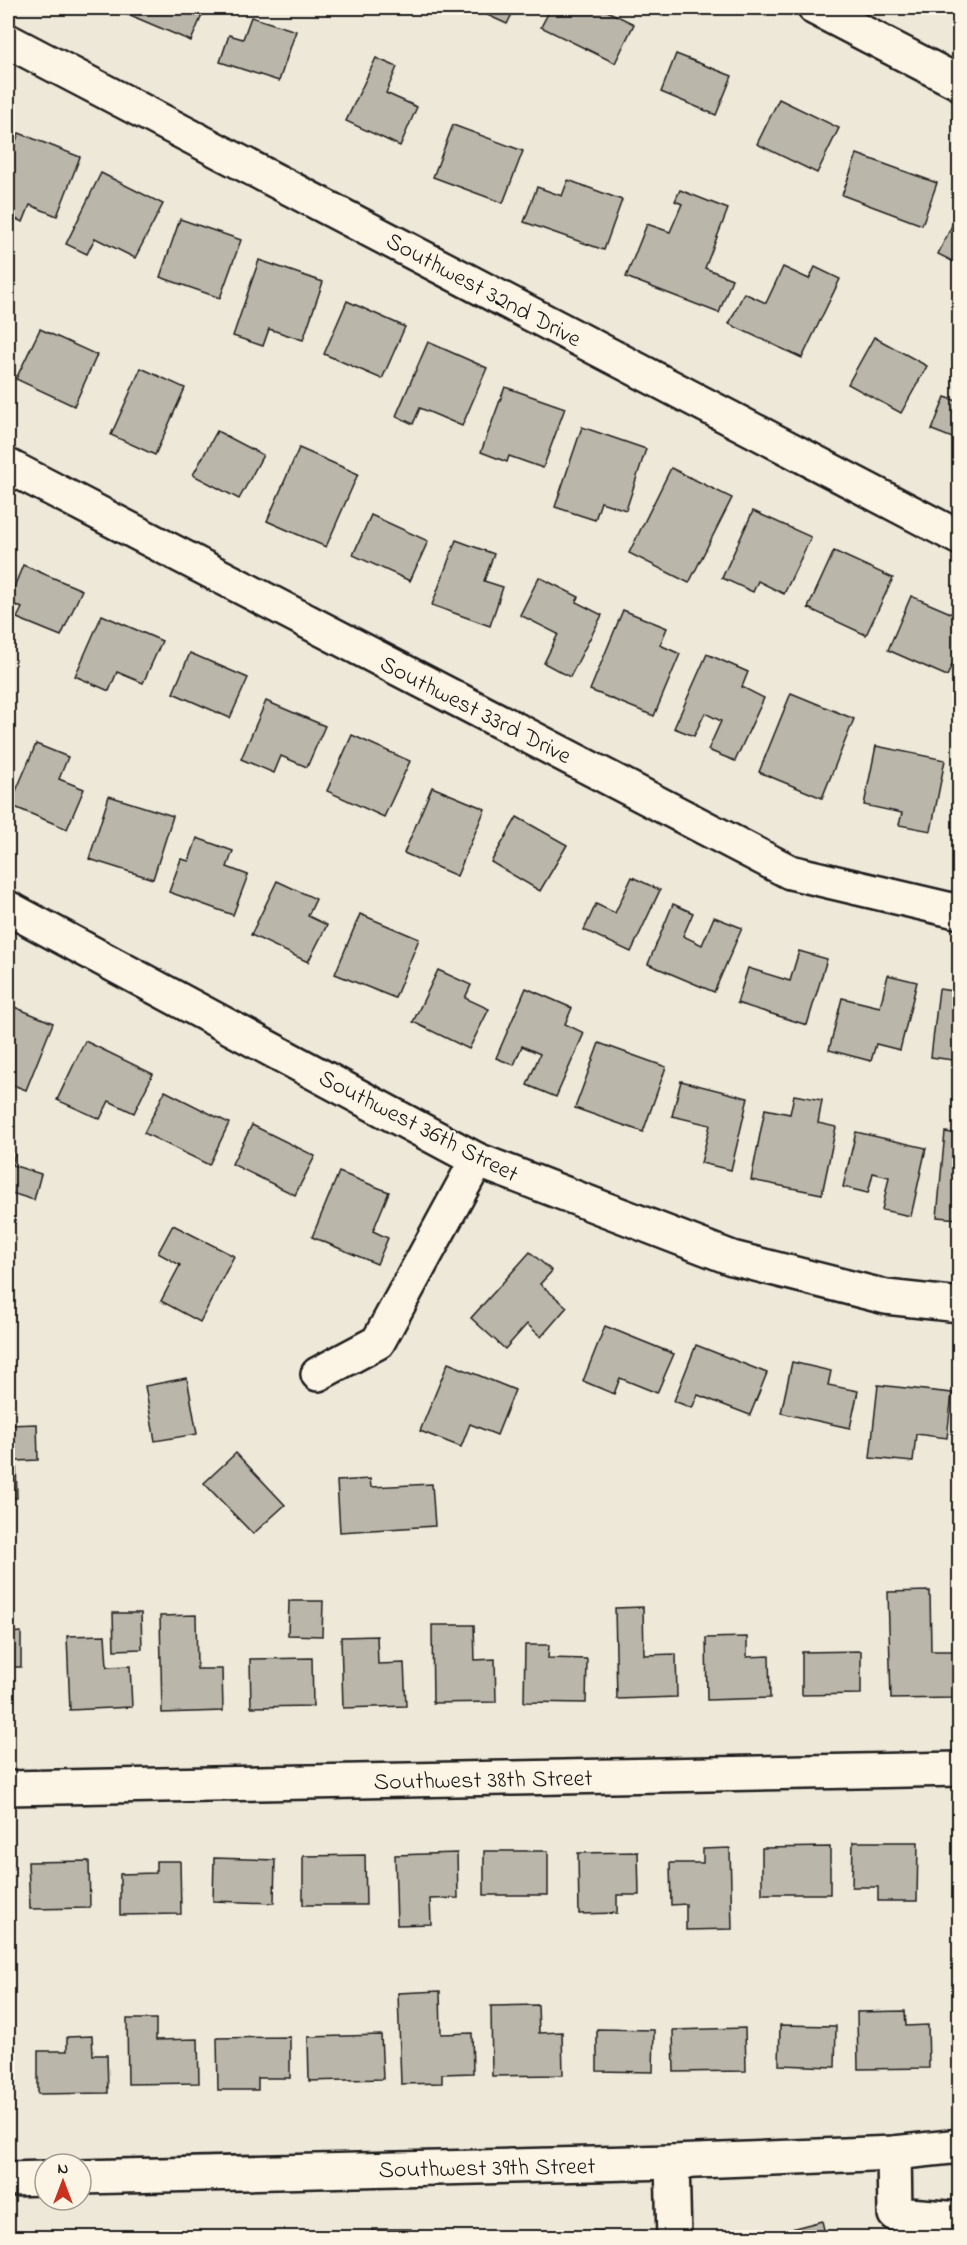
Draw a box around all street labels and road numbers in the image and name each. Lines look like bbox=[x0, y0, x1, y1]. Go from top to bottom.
street label: Southwest 32nd Drive bbox=[379, 225, 587, 358]
street label: Southwest 33rd Drive bbox=[373, 648, 577, 775]
street label: Southwest 36th Street bbox=[312, 1062, 524, 1193]
street label: Southwest 38th Street bbox=[373, 1762, 593, 1801]
street label: Southwest 39th Street bbox=[378, 2150, 596, 2189]

